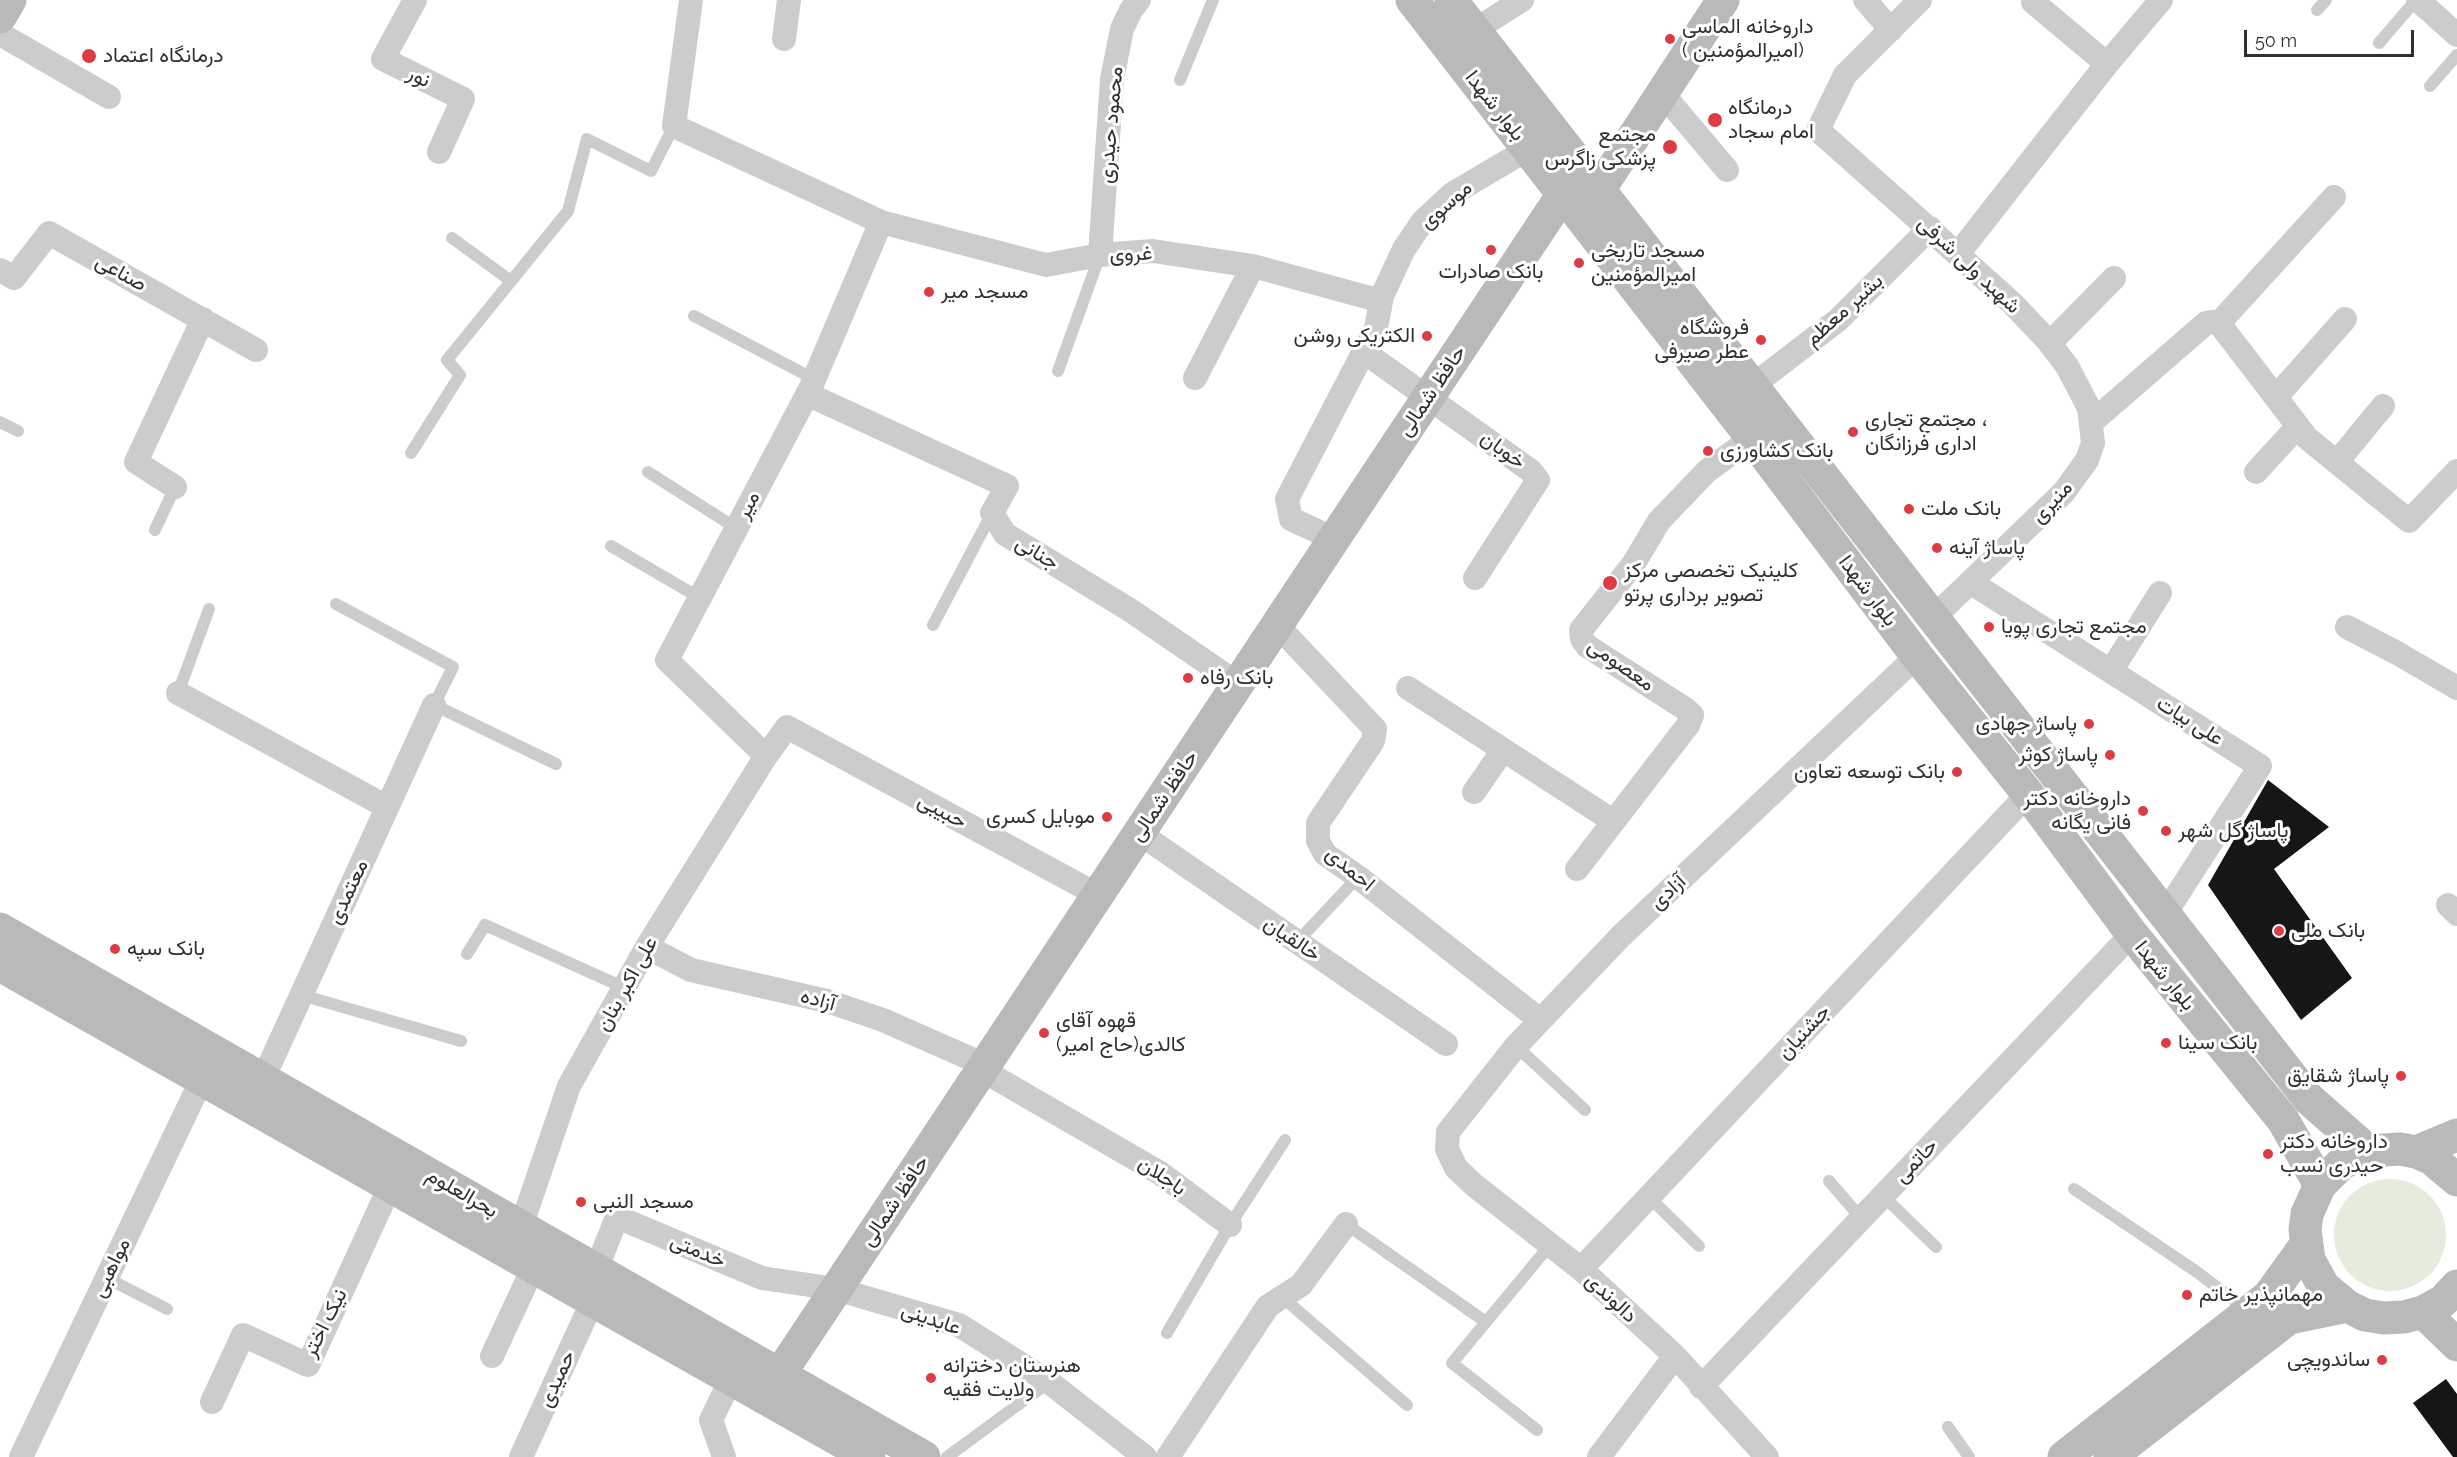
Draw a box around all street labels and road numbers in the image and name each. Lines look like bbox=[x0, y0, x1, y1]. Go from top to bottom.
street label: نور bbox=[403, 61, 435, 93]
street label: محمود حیدری bbox=[1093, 66, 1129, 184]
street label: بلوار شهدا bbox=[1460, 66, 1530, 146]
street label: موسوی bbox=[1415, 175, 1477, 235]
street label: شهید ولی شرفی bbox=[1912, 211, 2026, 319]
street label: غروی bbox=[1109, 241, 1153, 267]
street label: صناعی bbox=[91, 249, 151, 297]
street label: بشیر معظم bbox=[1800, 268, 1888, 352]
street label: حافظ شمالی bbox=[1392, 341, 1472, 441]
street label: خوبان bbox=[1476, 425, 1530, 475]
street label: منیری bbox=[2026, 475, 2078, 529]
street label: میر bbox=[730, 487, 766, 523]
street label: جنانی bbox=[1011, 530, 1063, 576]
street label: بلوار شهدا bbox=[1833, 550, 1903, 632]
street label: معصومی bbox=[1583, 633, 1659, 697]
street label: علی بیات bbox=[2152, 691, 2228, 751]
street label: حافظ شمالی bbox=[1124, 746, 1204, 846]
street label: حبیبی bbox=[913, 788, 971, 834]
street label: احمدی bbox=[1320, 841, 1380, 897]
street label: معتمدی bbox=[322, 856, 374, 928]
street label: آزادی bbox=[1645, 869, 1691, 915]
street label: خالقیان bbox=[1259, 911, 1325, 967]
street label: علی اکبر بنان bbox=[591, 932, 663, 1036]
street label: بلوار شهدا bbox=[2129, 936, 2201, 1016]
street label: آزاده bbox=[798, 983, 838, 1017]
street label: جشنیان bbox=[1772, 999, 1836, 1065]
street label: حاتمی bbox=[1889, 1134, 1943, 1188]
street label: حافظ شمالی bbox=[855, 1151, 935, 1251]
street label: باجلان bbox=[1133, 1151, 1191, 1201]
street label: بحرالعلوم bbox=[422, 1162, 502, 1224]
street label: خدمتی bbox=[667, 1228, 729, 1274]
street label: مواهبی bbox=[86, 1234, 136, 1302]
street label: دالوندی bbox=[1580, 1268, 1642, 1328]
street label: نیک اختر bbox=[297, 1285, 353, 1361]
street label: عابدینی bbox=[898, 1297, 964, 1341]
street label: حمیدی bbox=[533, 1347, 581, 1411]

